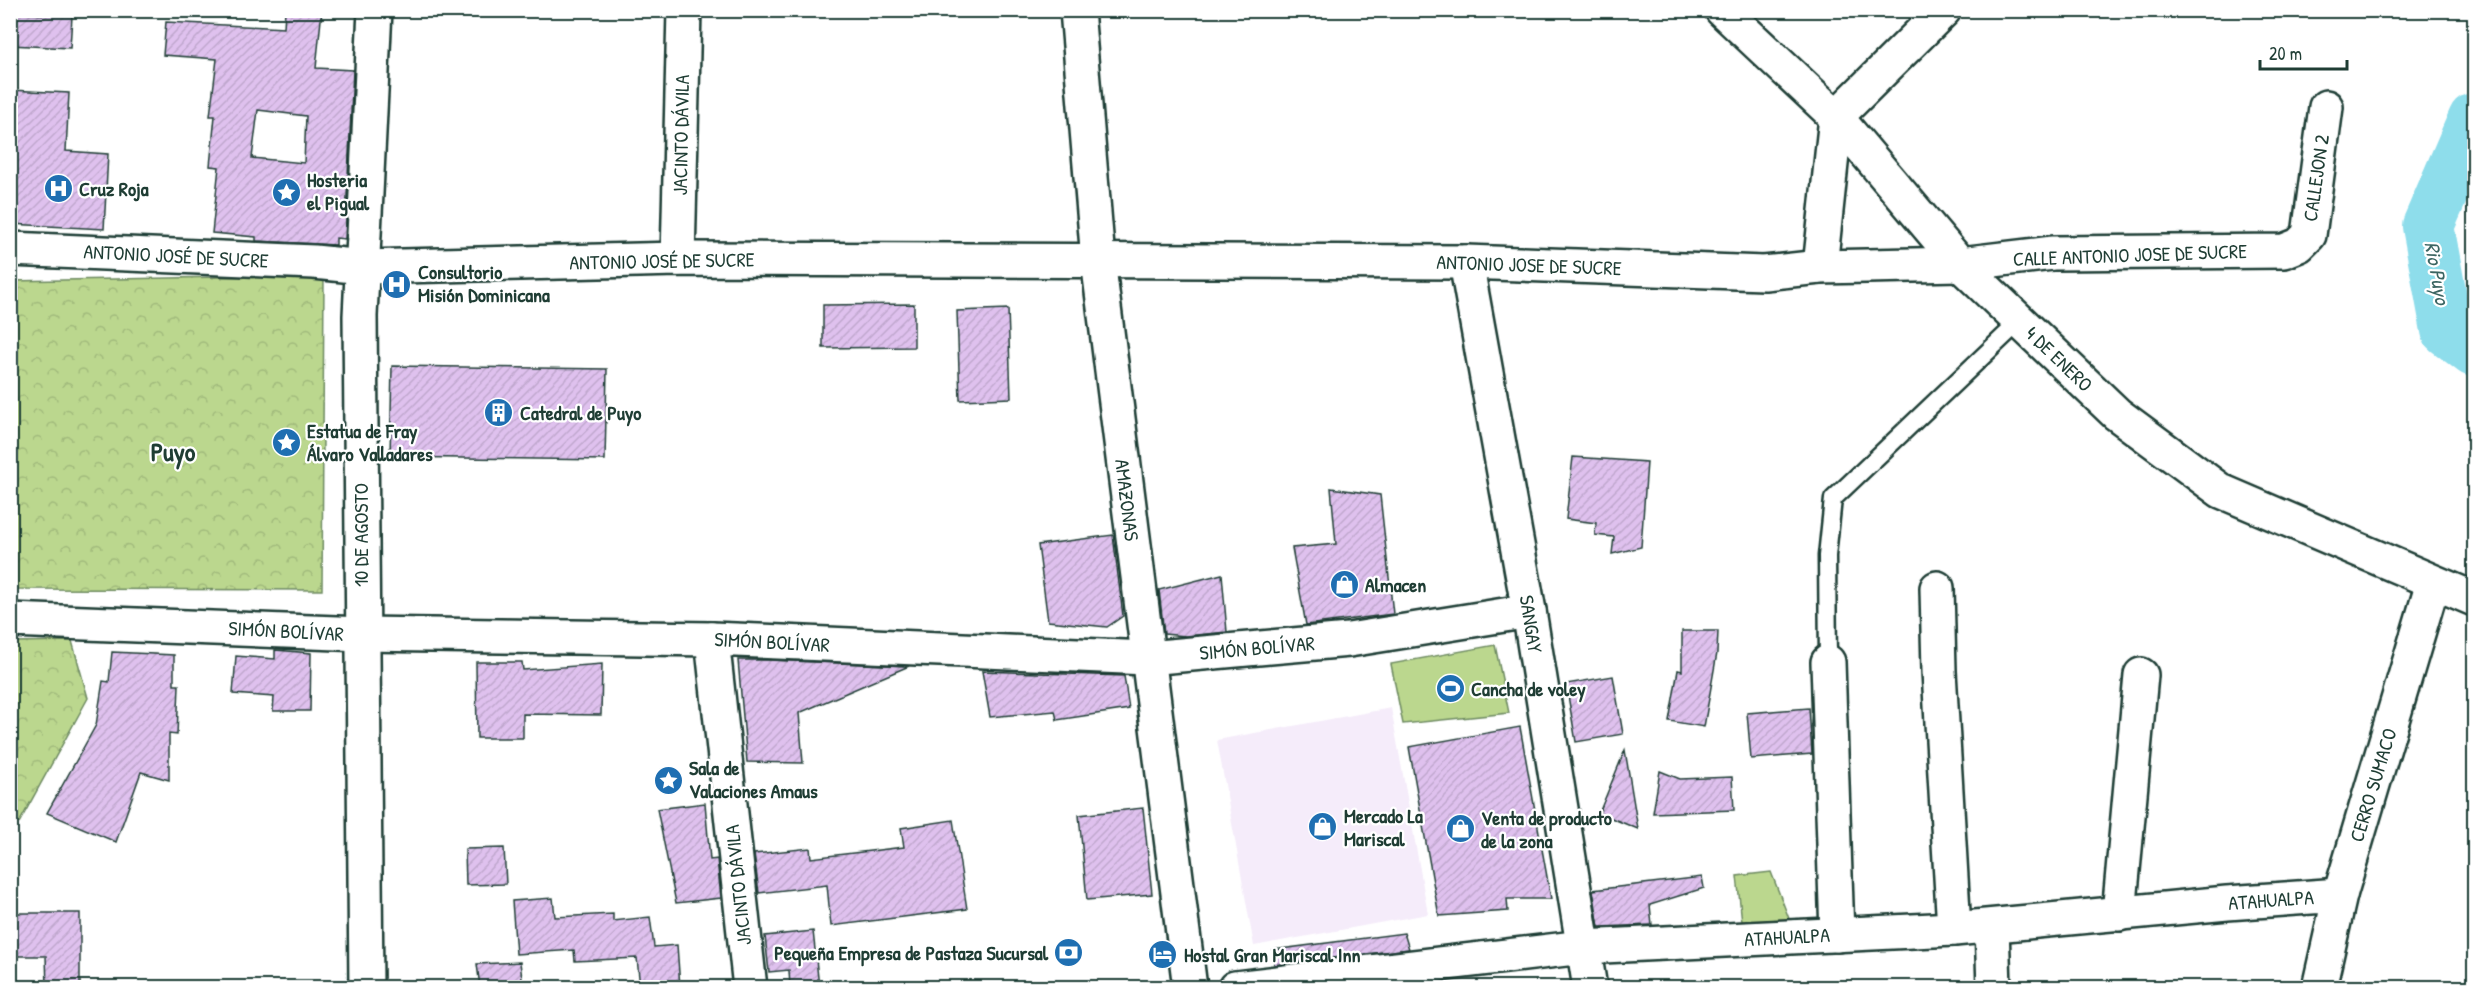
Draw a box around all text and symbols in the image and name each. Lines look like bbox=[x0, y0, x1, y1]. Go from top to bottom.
scale bar bbox=[2260, 33, 2347, 71]
text: 20 m bbox=[2269, 41, 2302, 66]
street label: JACINTO DÁVILA bbox=[666, 74, 695, 196]
street label: CALLEJON 2 bbox=[2296, 132, 2335, 223]
place label: Hosteria el Pigual bbox=[307, 166, 370, 217]
hospital icon: Cruz Roja bbox=[42, 173, 74, 205]
place label: Cruz Roja bbox=[79, 175, 149, 202]
place icon: Hosteria el Pigual bbox=[270, 176, 302, 208]
street label: ANTONIO JOSÉ DE SUCRE bbox=[83, 237, 269, 274]
street label: CALLE ANTONIO JOSE DE SUCRE bbox=[2013, 237, 2248, 272]
water label: Rio Puyo bbox=[2418, 239, 2458, 308]
street label: ANTONIO JOSÉ DE SUCRE bbox=[569, 245, 755, 276]
street label: ANTONIO JOSE DE SUCRE bbox=[1436, 248, 1622, 281]
place label: Consultorio Misión Dominicana bbox=[418, 258, 550, 308]
hospital icon: Consultorio Misión Dominicana bbox=[381, 268, 413, 300]
street label: 4 DE ENERO bbox=[2020, 320, 2099, 397]
building icon: Catedral de Puyo bbox=[483, 397, 515, 429]
place label: Catedral de Puyo bbox=[520, 399, 641, 427]
place label: Estatua de Fray Álvaro Valladares bbox=[307, 417, 433, 467]
place icon: Estatua de Fray Álvaro Valladares bbox=[270, 427, 302, 459]
district label: Puyo bbox=[151, 434, 196, 470]
street label: AMAZONAS bbox=[1109, 457, 1146, 542]
street label: 10 DE AGOSTO bbox=[347, 483, 374, 587]
shop icon: Almacen bbox=[1328, 569, 1360, 601]
place label: Almacen bbox=[1365, 571, 1426, 598]
street label: SANGAY bbox=[1514, 593, 1549, 655]
street label: SIMÓN BOLÍVAR bbox=[228, 614, 344, 647]
street label: SIMÓN BOLÍVAR bbox=[714, 625, 830, 658]
street label: SIMÓN BOLÍVAR bbox=[1198, 629, 1316, 666]
sports icon: Cancha de voley bbox=[1434, 673, 1466, 705]
place label: Cancha de voley bbox=[1471, 675, 1586, 703]
street label: CERRO SUMACO bbox=[2342, 725, 2403, 845]
place label: Sala de Valaciones Amaus bbox=[689, 754, 818, 804]
place icon: Sala de Valaciones Amaus bbox=[652, 764, 684, 796]
place label: Mercado La Mariscal bbox=[1344, 802, 1423, 852]
place label: Venta de producto de la zona bbox=[1481, 804, 1612, 854]
shop icon: Mercado La Mariscal bbox=[1307, 811, 1339, 843]
shop icon: Venta de producto de la zona bbox=[1444, 813, 1476, 845]
street label: JACINTO DÁVILA bbox=[718, 823, 757, 947]
street label: ATAHUALPA bbox=[2227, 883, 2315, 916]
street label: ATAHUALPA bbox=[1743, 921, 1831, 952]
bank icon: Pequeña Empresa de Pastaza Sucursal bbox=[1053, 937, 1085, 969]
place label: Pequeña Empresa de Pastaza Sucursal bbox=[774, 939, 1049, 967]
hotel icon: Hostal Gran Mariscal Inn bbox=[1147, 939, 1179, 971]
place label: Hostal Gran Mariscal Inn bbox=[1184, 941, 1360, 968]

